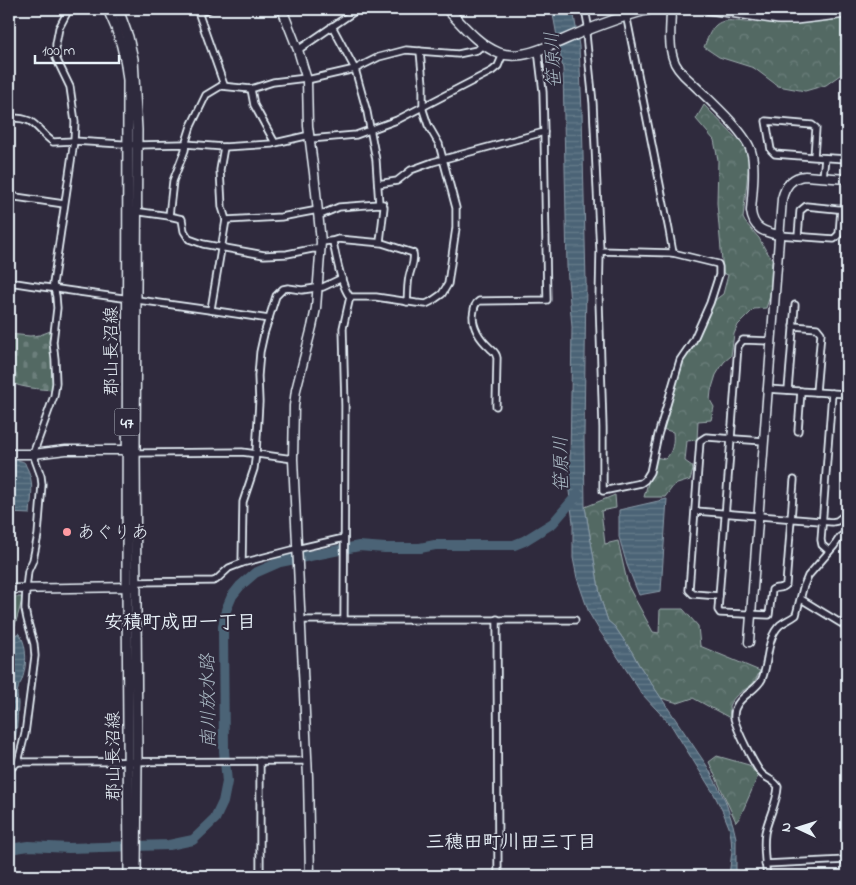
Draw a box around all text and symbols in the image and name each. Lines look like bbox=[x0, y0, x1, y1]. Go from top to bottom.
water label: 笹原川 bbox=[540, 31, 569, 89]
scale bar bbox=[35, 32, 119, 64]
text: 100 m bbox=[42, 40, 75, 62]
street label: 郡山長沼線 bbox=[100, 306, 126, 396]
road number: 47 bbox=[114, 408, 140, 436]
water label: 笹原川 bbox=[549, 435, 576, 493]
place label: あぐりあ bbox=[77, 521, 149, 547]
marker: あぐりあ bbox=[61, 526, 73, 538]
district label: 安積町成田一丁目 bbox=[104, 610, 256, 637]
water label: 南川放水路 bbox=[195, 652, 224, 749]
street label: 郡山長沼線 bbox=[102, 711, 128, 801]
north arrow bbox=[774, 802, 824, 852]
text: N bbox=[776, 822, 797, 833]
district label: 三穂田町川田三丁目 bbox=[425, 830, 597, 857]

